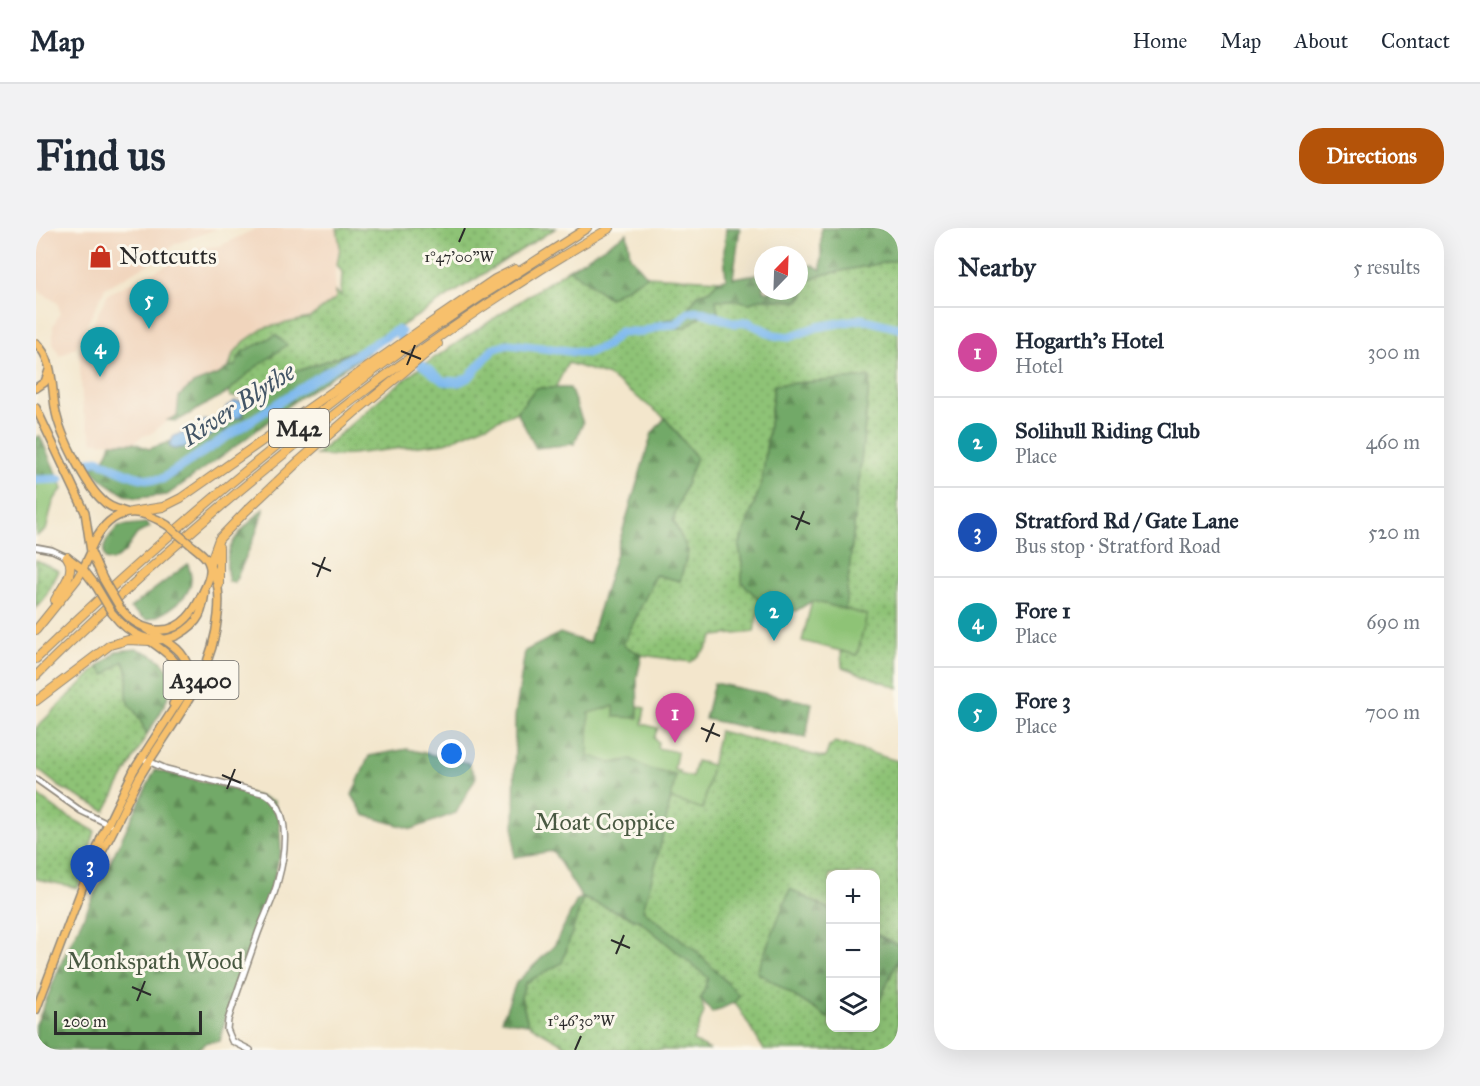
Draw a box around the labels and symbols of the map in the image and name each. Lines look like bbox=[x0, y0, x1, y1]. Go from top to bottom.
place label: Nottcutts bbox=[119, 241, 217, 271]
shop icon: Nottcutts bbox=[88, 243, 114, 269]
north arrow bbox=[754, 246, 808, 300]
text: 1°47'00"W bbox=[424, 248, 494, 266]
pin: 5 bbox=[130, 279, 168, 329]
pin: 4 bbox=[80, 328, 120, 377]
water label: River Blythe bbox=[174, 355, 302, 453]
road number: M42 bbox=[269, 409, 329, 447]
pin: 2 bbox=[754, 592, 794, 641]
road number: A3400 bbox=[164, 661, 238, 699]
pin: 1 bbox=[656, 694, 694, 743]
your location bbox=[437, 739, 466, 768]
park label: Moat Coppice bbox=[535, 807, 675, 837]
pin: 3 bbox=[70, 846, 110, 895]
park label: Monkspath Wood bbox=[66, 946, 244, 976]
scale bar bbox=[54, 1008, 202, 1036]
text: 1°46'30"W bbox=[547, 1012, 615, 1030]

